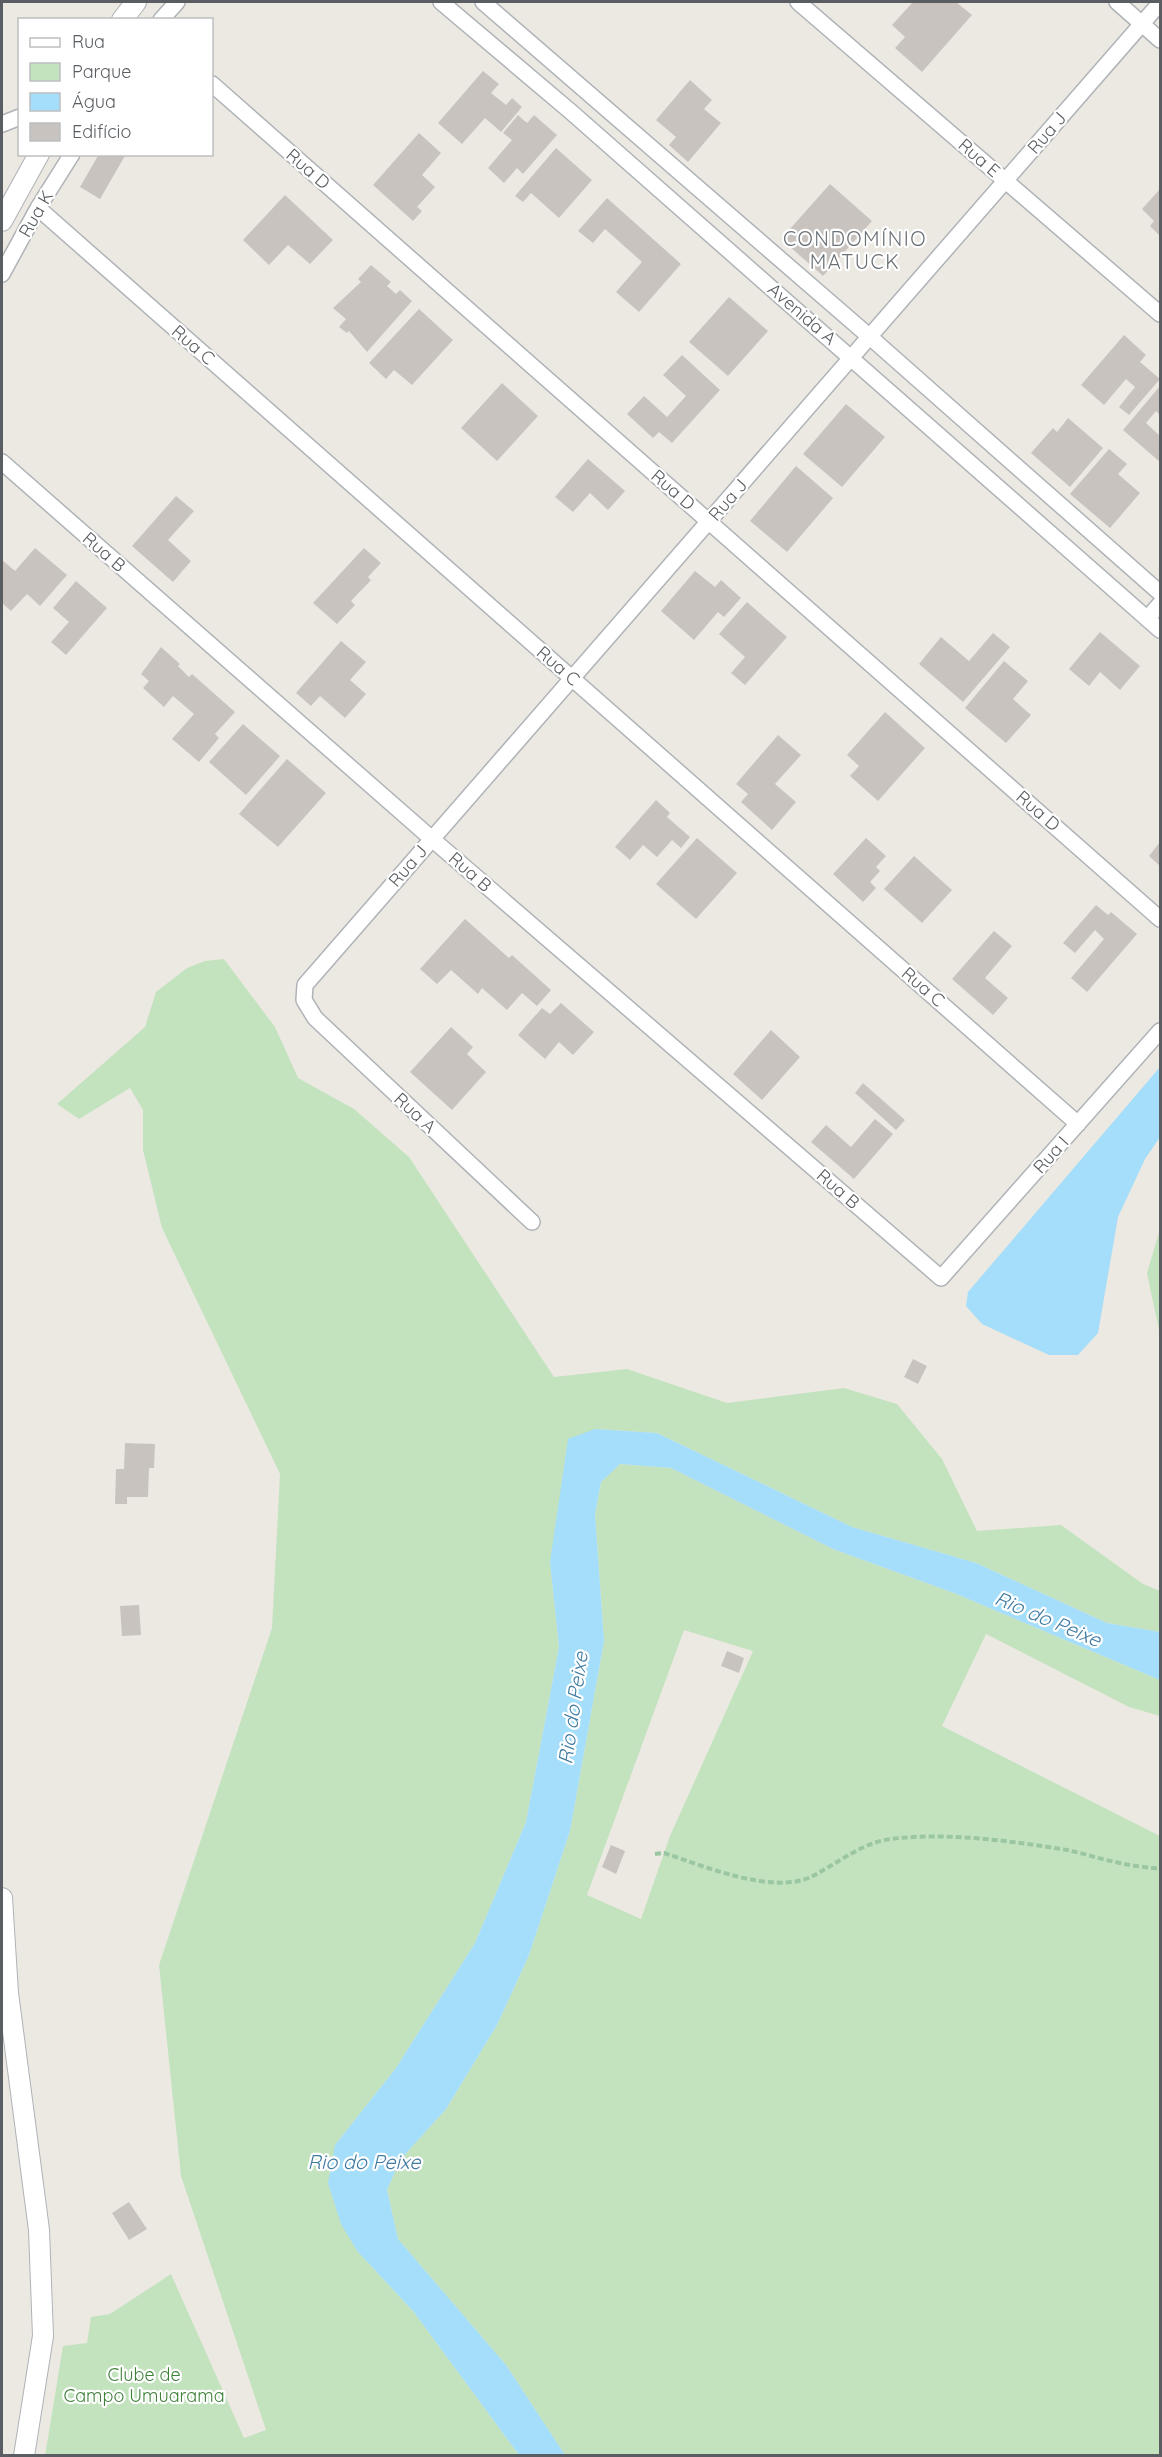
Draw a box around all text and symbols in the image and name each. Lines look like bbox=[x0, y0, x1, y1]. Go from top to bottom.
legend bbox=[18, 18, 213, 156]
text: Rua bbox=[72, 30, 105, 53]
text: Parque bbox=[72, 60, 131, 83]
text: Água bbox=[72, 90, 116, 113]
street label: Rua J bbox=[1022, 107, 1071, 158]
text: Edifício bbox=[72, 120, 131, 143]
street label: Rua E bbox=[954, 133, 1005, 182]
street label: Rua D bbox=[282, 143, 335, 194]
street label: Rua K bbox=[13, 186, 58, 241]
district label: CONDOMÍNIO MATUCK bbox=[783, 226, 927, 274]
street label: Avenida A bbox=[763, 278, 842, 350]
street label: Rua C bbox=[167, 320, 220, 370]
street label: Rua D bbox=[647, 464, 700, 515]
street label: Rua J bbox=[703, 474, 752, 525]
street label: Rua B bbox=[78, 527, 131, 577]
street label: Rua C bbox=[532, 641, 585, 691]
street label: Rua D bbox=[1012, 785, 1065, 836]
street label: Rua J bbox=[383, 840, 432, 891]
street label: Rua B bbox=[444, 847, 497, 897]
street label: Rua C bbox=[897, 962, 950, 1012]
street label: Rua A bbox=[389, 1087, 442, 1138]
street label: Rua I bbox=[1028, 1131, 1073, 1178]
street label: Rua B bbox=[812, 1164, 865, 1214]
water label: Rio do Peixe bbox=[991, 1585, 1106, 1652]
water label: Rio do Peixe bbox=[552, 1650, 593, 1766]
water label: Rio do Peixe bbox=[308, 2149, 421, 2174]
park label: Clube de Campo Umuarama bbox=[63, 2363, 225, 2407]

